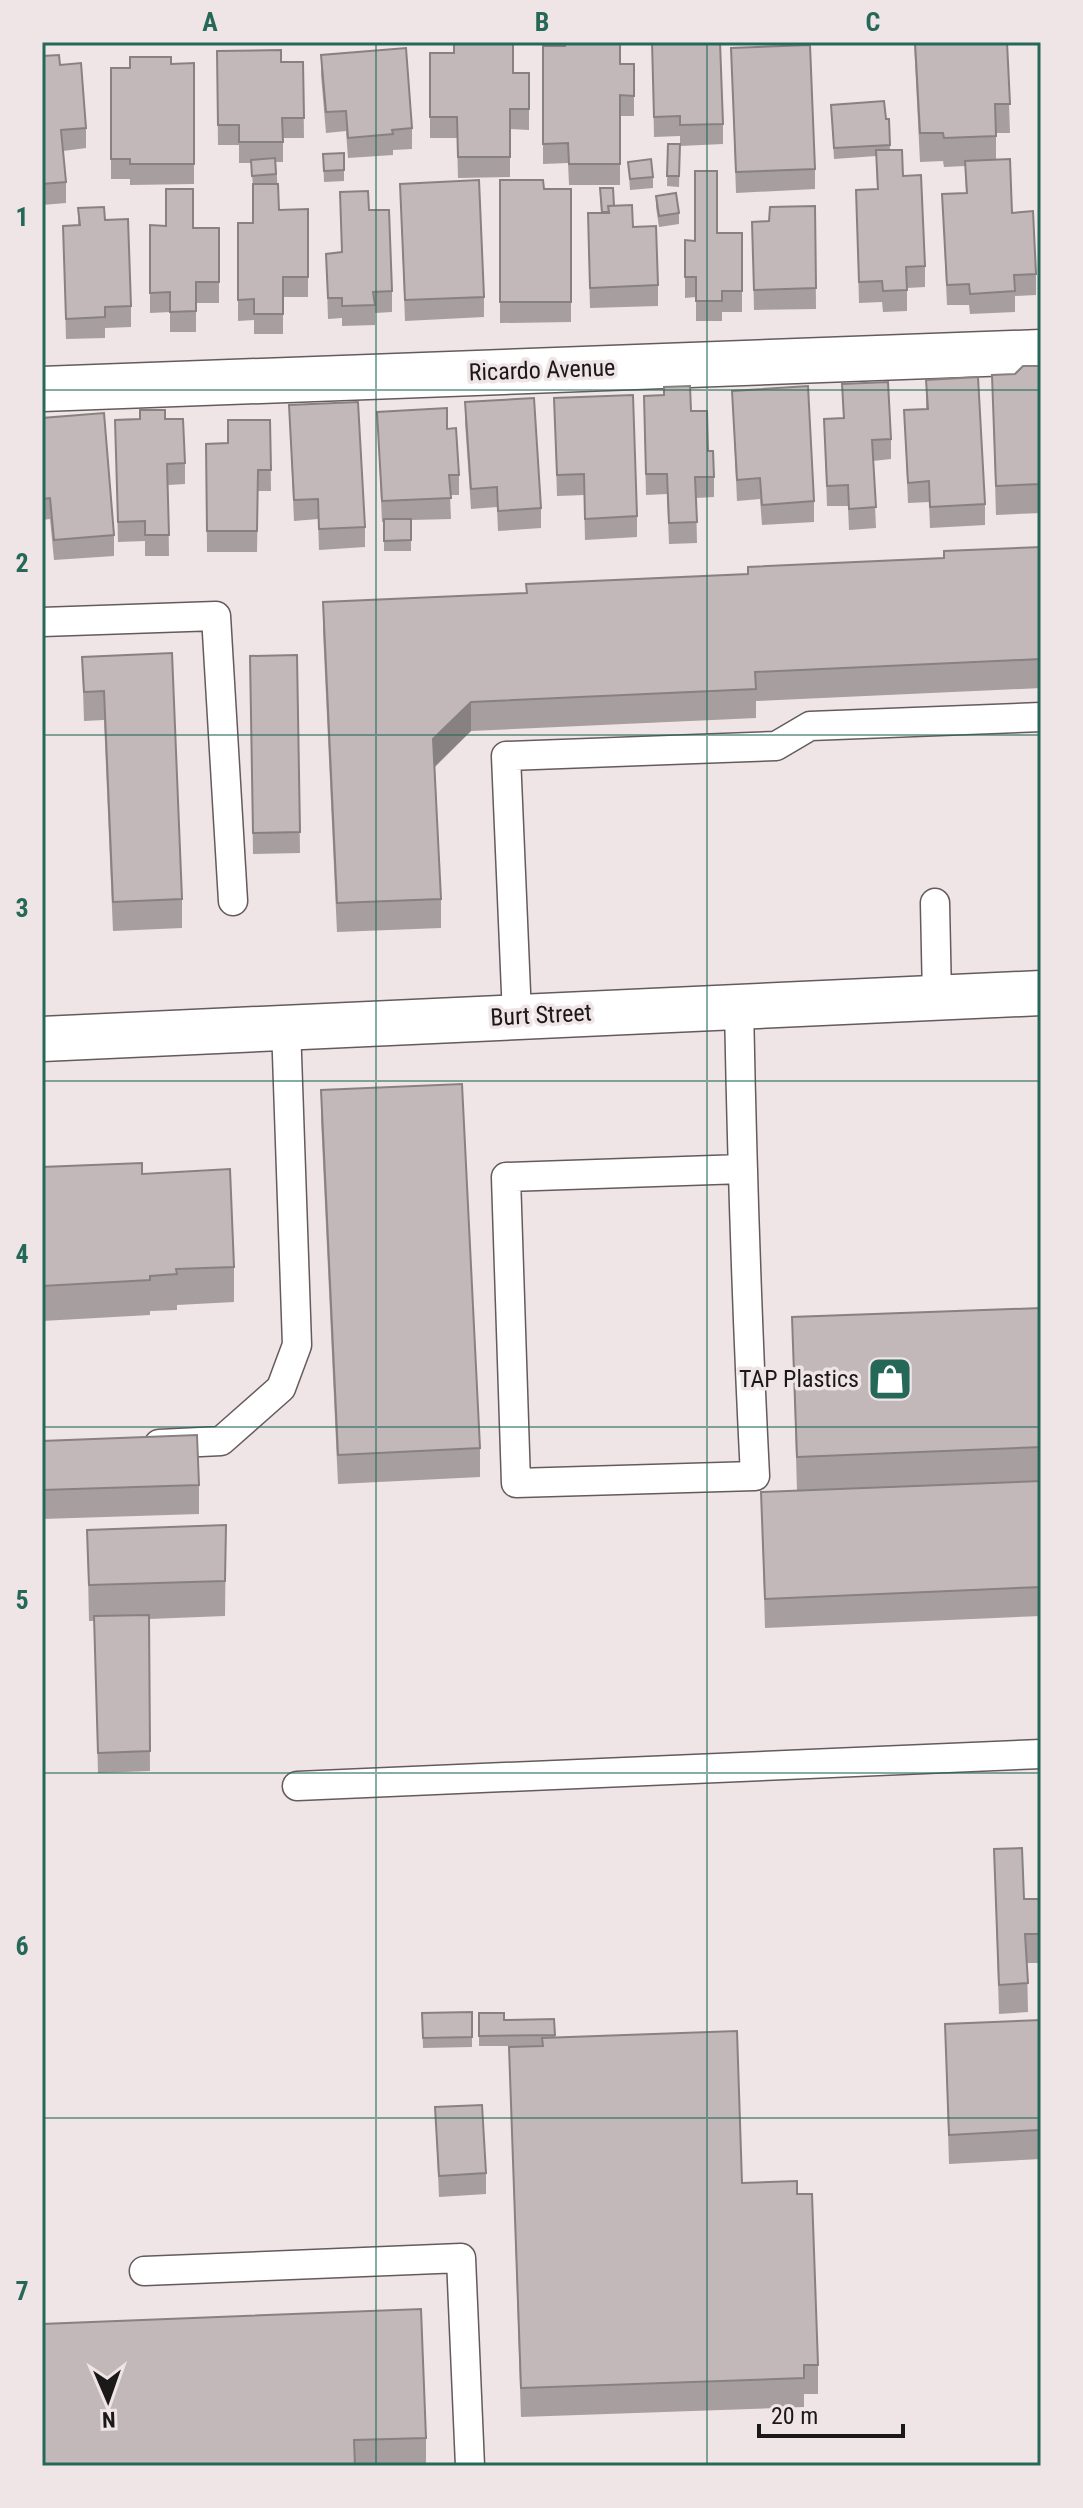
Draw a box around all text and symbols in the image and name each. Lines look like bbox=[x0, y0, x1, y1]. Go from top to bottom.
text: A bbox=[202, 7, 218, 37]
text: B bbox=[535, 7, 549, 37]
text: C bbox=[866, 7, 881, 37]
text: 1 bbox=[15, 202, 29, 232]
street label: Ricardo Avenue bbox=[468, 353, 616, 387]
text: 2 bbox=[15, 548, 29, 578]
text: 3 bbox=[15, 893, 29, 923]
street label: Burt Street bbox=[490, 998, 592, 1032]
text: 4 bbox=[15, 1239, 29, 1269]
shop icon: TAP Plastics bbox=[866, 1355, 914, 1403]
place label: TAP Plastics bbox=[739, 1365, 859, 1393]
text: 5 bbox=[15, 1585, 29, 1615]
text: 6 bbox=[15, 1931, 29, 1961]
text: 7 bbox=[15, 2276, 29, 2306]
north arrow bbox=[68, 2360, 148, 2440]
scale bar bbox=[759, 2388, 903, 2438]
text: 20 m bbox=[771, 2402, 818, 2430]
text: N bbox=[102, 2407, 116, 2432]

